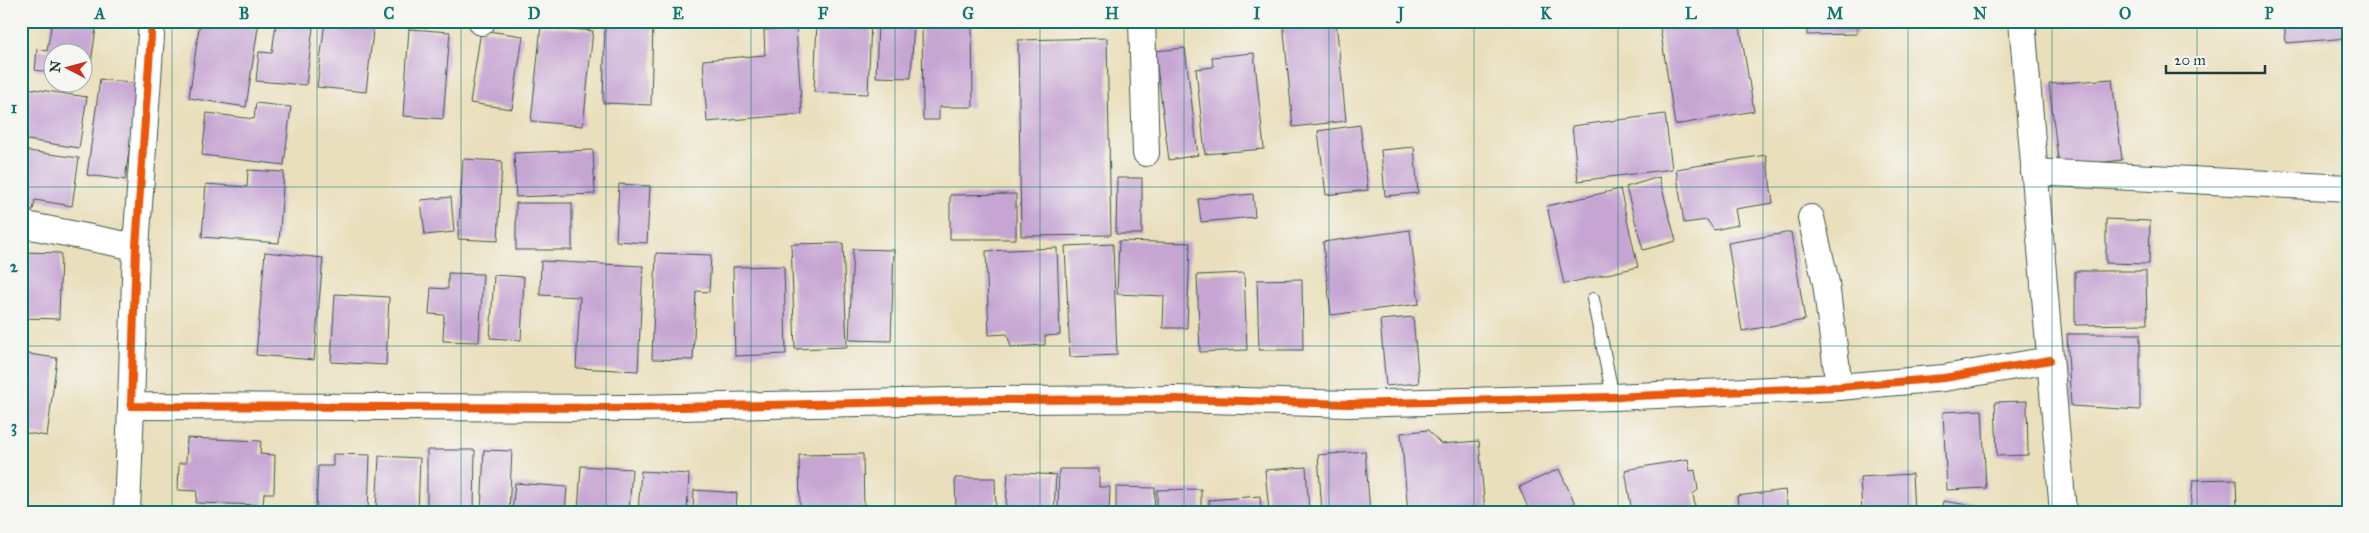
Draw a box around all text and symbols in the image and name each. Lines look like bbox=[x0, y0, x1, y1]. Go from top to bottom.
text: A bbox=[94, 4, 106, 23]
text: B bbox=[239, 4, 249, 23]
text: C bbox=[384, 4, 395, 23]
text: D bbox=[528, 4, 541, 23]
text: E bbox=[672, 4, 684, 23]
text: F bbox=[818, 4, 829, 23]
text: G bbox=[962, 4, 974, 23]
text: H bbox=[1105, 4, 1119, 23]
text: I bbox=[1254, 4, 1261, 23]
text: J bbox=[1396, 4, 1405, 24]
text: K bbox=[1540, 4, 1552, 23]
text: L bbox=[1685, 4, 1697, 23]
text: M bbox=[1827, 4, 1844, 23]
text: N bbox=[1973, 4, 1987, 23]
text: O bbox=[2119, 4, 2131, 23]
text: P bbox=[2264, 4, 2274, 23]
north arrow bbox=[42, 42, 92, 92]
scale bar bbox=[2166, 42, 2265, 74]
text: 20 m bbox=[2174, 51, 2206, 69]
text: N bbox=[46, 60, 65, 73]
text: 1 bbox=[11, 98, 18, 117]
text: 2 bbox=[10, 257, 19, 276]
text: 3 bbox=[11, 417, 17, 437]

